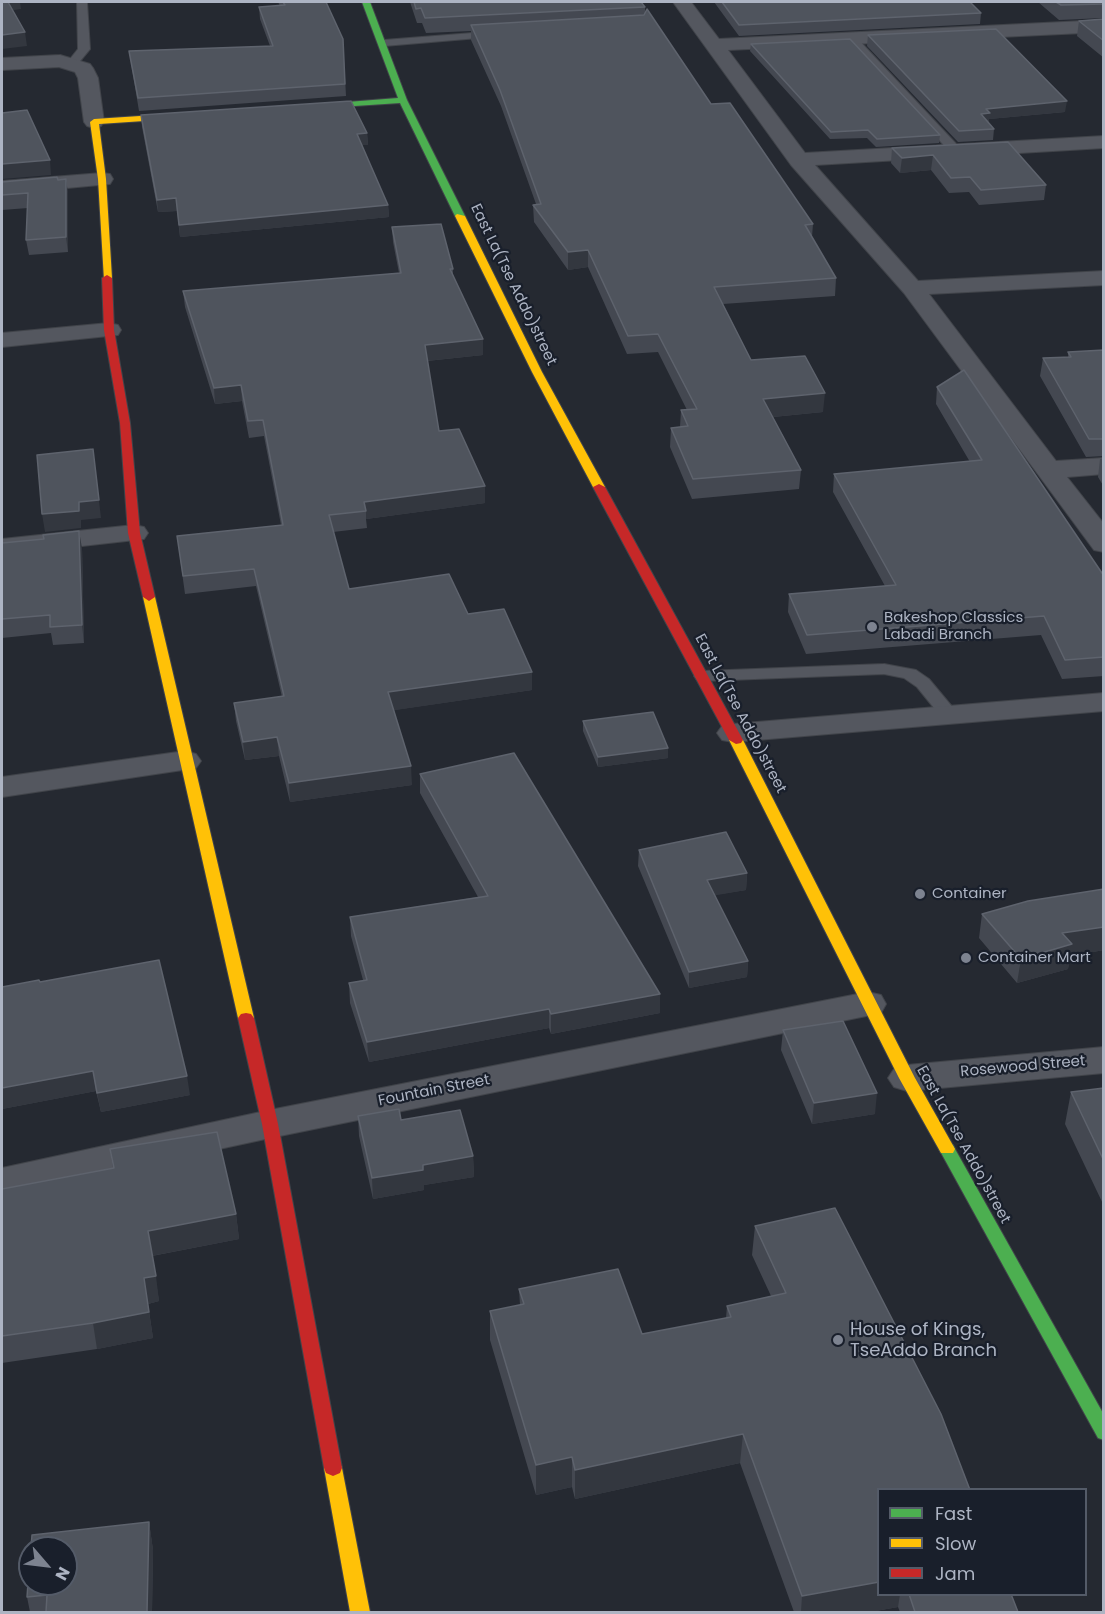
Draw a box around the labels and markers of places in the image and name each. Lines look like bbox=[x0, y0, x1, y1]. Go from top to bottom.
place label: Bakeshop Classics Labadi Branch bbox=[884, 609, 1023, 644]
marker: Bakeshop Classics Labadi Branch bbox=[865, 620, 879, 634]
place label: Container bbox=[932, 885, 1007, 903]
marker: Container bbox=[913, 887, 927, 901]
place label: Container Mart bbox=[978, 949, 1091, 967]
marker: Container Mart bbox=[959, 951, 973, 965]
place label: House of Kings, TseAddo Branch bbox=[850, 1319, 997, 1362]
marker: House of Kings, TseAddo Branch bbox=[831, 1333, 845, 1347]

